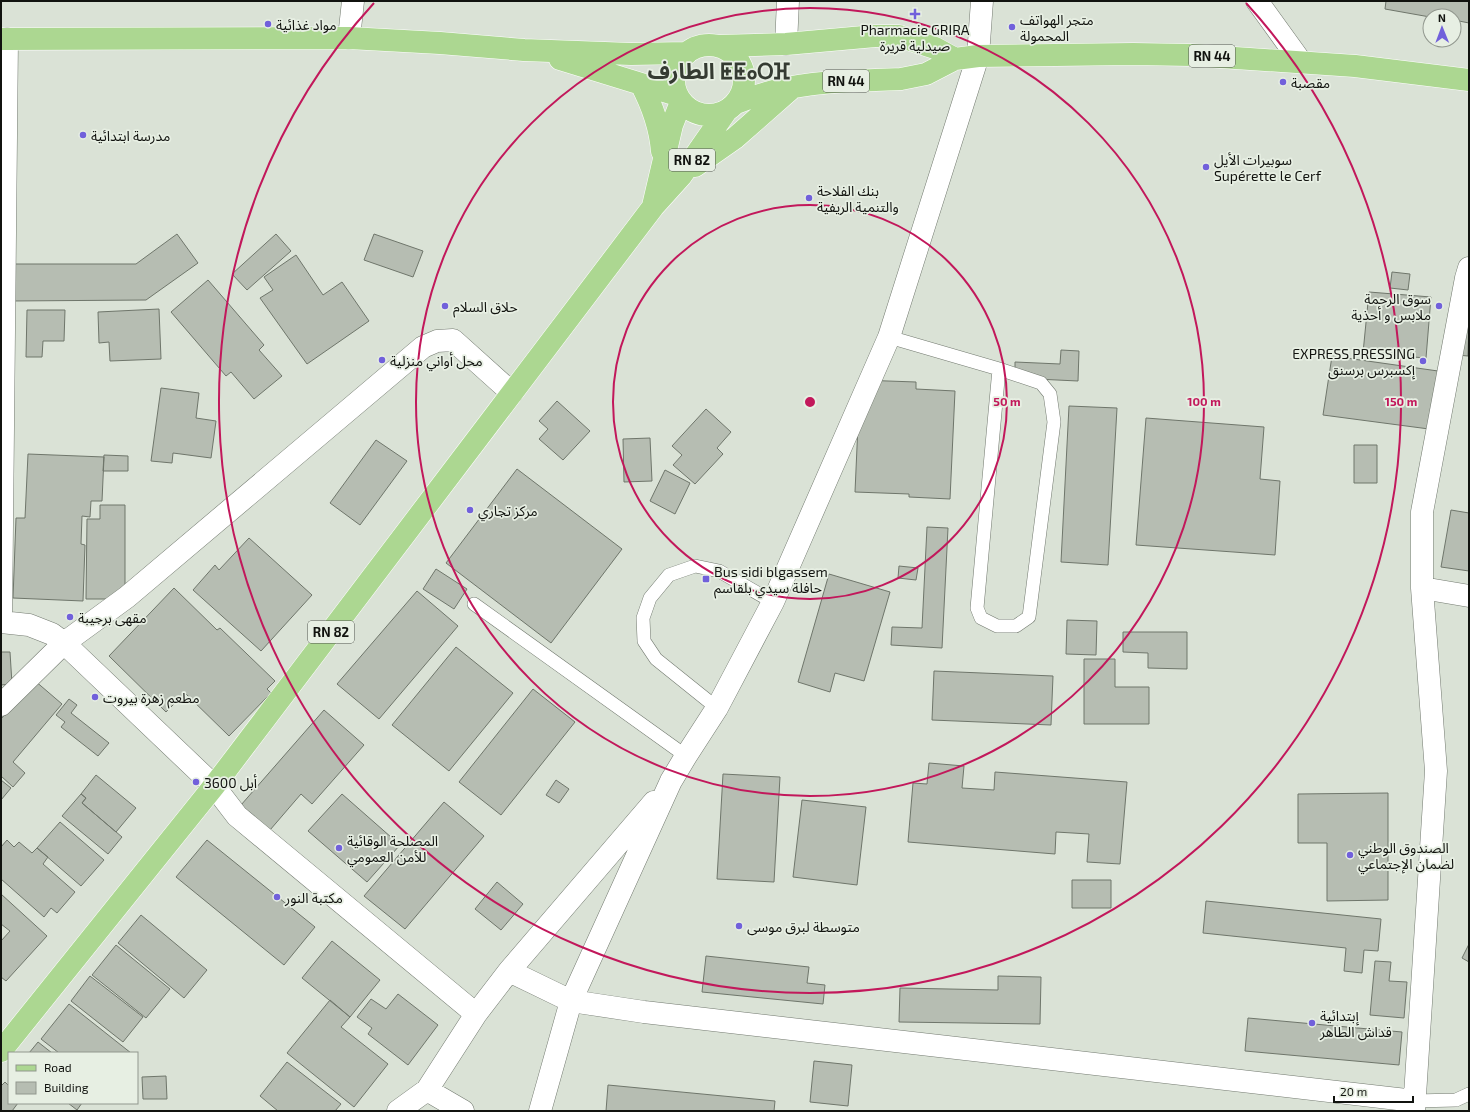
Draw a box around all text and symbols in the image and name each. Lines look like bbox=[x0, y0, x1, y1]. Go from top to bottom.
north arrow bbox=[1422, 8, 1462, 48]
marker: Pharmacie GRIRA صيدلية قريرة bbox=[910, 9, 920, 19]
place label: متجر الهواتف المحمولة bbox=[1020, 11, 1094, 45]
text: N bbox=[1438, 11, 1446, 24]
place label: مواد غذائية bbox=[276, 16, 337, 34]
marker: مواد غذائية bbox=[263, 19, 273, 29]
place label: Pharmacie GRIRA صيدلية قريرة bbox=[860, 21, 970, 55]
marker: متجر الهواتف المحمولة bbox=[1007, 22, 1017, 32]
road number: RN 44 bbox=[1189, 45, 1235, 67]
district label: الطارف ⵟⵟⴰⵔⴼ bbox=[648, 57, 791, 85]
road number: RN 44 bbox=[823, 70, 869, 92]
place label: مقصبة bbox=[1291, 74, 1330, 91]
marker: مقصبة bbox=[1278, 77, 1288, 87]
place label: مدرسة ابتدائية bbox=[91, 127, 170, 145]
marker: مدرسة ابتدائية bbox=[78, 130, 88, 140]
road number: RN 82 bbox=[669, 149, 715, 171]
place label: سوبيرات الأيل Supérette le Cerf bbox=[1214, 151, 1322, 184]
marker: سوبيرات الأيل Supérette le Cerf bbox=[1201, 162, 1211, 172]
place label: بنك الفلاحة والتنمية الريفية bbox=[817, 182, 899, 216]
marker: بنك الفلاحة والتنمية الريفية bbox=[804, 193, 814, 203]
place label: سوق الرحمة ملابس و أحذية bbox=[1351, 290, 1431, 324]
place label: حلاق السلام bbox=[453, 298, 518, 318]
marker: حلاق السلام bbox=[440, 301, 450, 311]
marker: سوق الرحمة ملابس و أحذية bbox=[1434, 301, 1444, 311]
place label: EXPRESS PRESSING إكسبرس برسنق bbox=[1292, 345, 1416, 380]
place label: محل أواني منزلية bbox=[390, 352, 483, 372]
marker: محل أواني منزلية bbox=[377, 355, 387, 365]
marker: EXPRESS PRESSING إكسبرس برسنق bbox=[1418, 356, 1428, 366]
text: 50 m bbox=[993, 394, 1021, 408]
text: 100 m bbox=[1187, 394, 1221, 408]
text: 150 m bbox=[1385, 394, 1417, 408]
centre of rings bbox=[803, 395, 817, 409]
place label: مركز تجاري bbox=[478, 502, 538, 522]
marker: مركز تجاري bbox=[465, 505, 475, 515]
place label: Bus sidi blgassem حافلة سيدي بلقاسم bbox=[714, 563, 828, 599]
marker: Bus sidi blgassem حافلة سيدي بلقاسم bbox=[701, 574, 711, 584]
place label: مقهى برجيبة bbox=[78, 609, 147, 627]
marker: مقهى برجيبة bbox=[65, 612, 75, 622]
road number: RN 82 bbox=[308, 621, 354, 643]
place label: مطعم زهرة بيروت bbox=[103, 689, 200, 709]
marker: مطعم زهرة بيروت bbox=[90, 692, 100, 702]
place label: أبل 3600 bbox=[204, 774, 258, 792]
marker: أبل 3600 bbox=[191, 777, 201, 787]
place label: المصلحة الوقائية للأمن العمومي bbox=[347, 832, 438, 868]
place label: الصندوق الوطني لضمان الإجتماعي bbox=[1358, 839, 1454, 875]
marker: المصلحة الوقائية للأمن العمومي bbox=[334, 843, 344, 853]
marker: الصندوق الوطني لضمان الإجتماعي bbox=[1345, 850, 1355, 860]
place label: مكتبة النور bbox=[284, 889, 343, 907]
marker: مكتبة النور bbox=[272, 892, 282, 902]
place label: متوسطة لبرق موسى bbox=[747, 918, 860, 936]
marker: متوسطة لبرق موسى bbox=[734, 921, 744, 931]
place label: إبتدائية قداش الطاهر bbox=[1319, 1007, 1392, 1041]
marker: إبتدائية قداش الطاهر bbox=[1307, 1018, 1317, 1028]
legend bbox=[8, 1052, 138, 1104]
text: Road bbox=[44, 1060, 72, 1074]
scale bar bbox=[1334, 1078, 1413, 1104]
text: Building bbox=[44, 1080, 89, 1094]
text: 20 m bbox=[1340, 1084, 1367, 1098]

